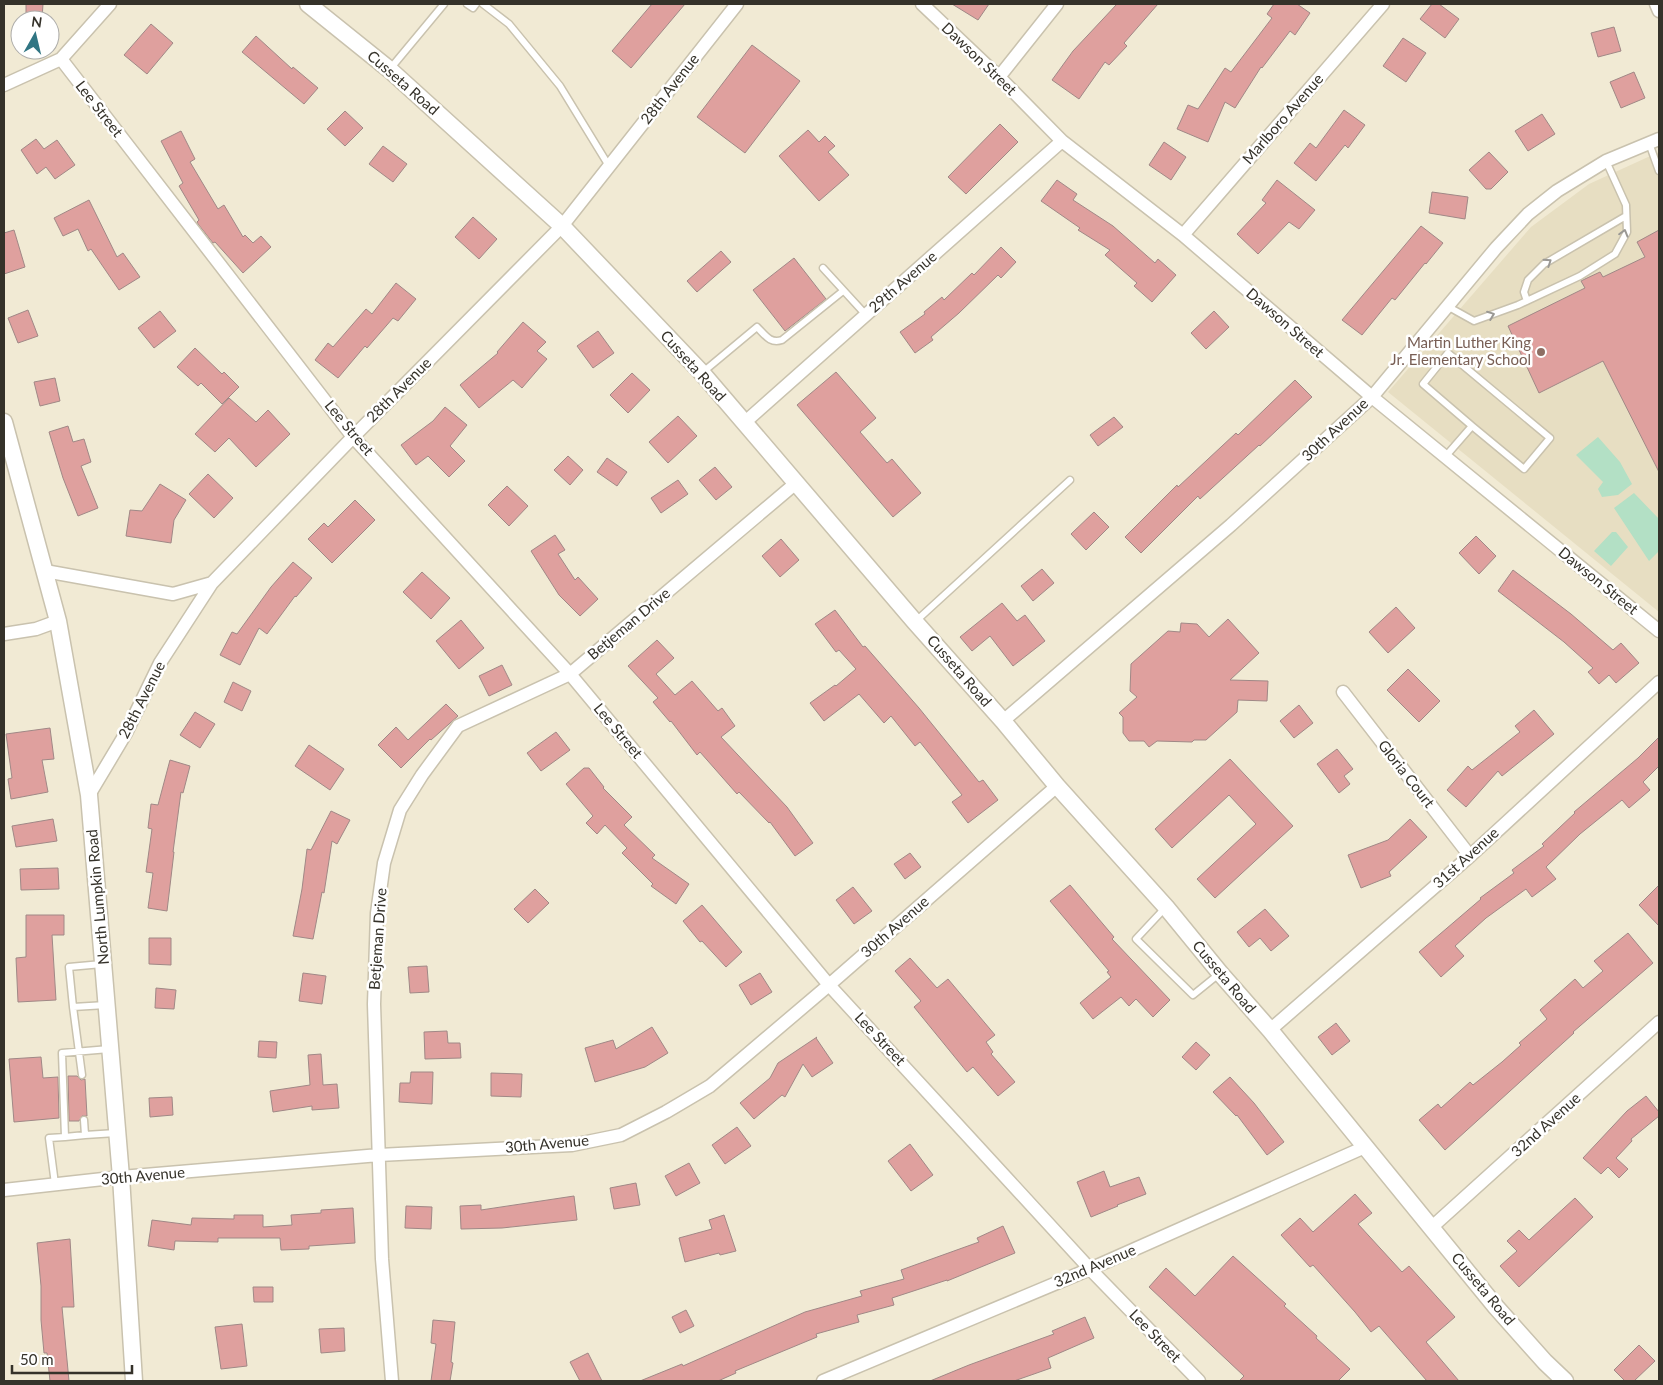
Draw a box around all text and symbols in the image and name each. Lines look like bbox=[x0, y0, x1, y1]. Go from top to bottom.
north arrow bbox=[10, 10, 60, 60]
text: N bbox=[30, 12, 43, 31]
street label: Dawson Street bbox=[939, 18, 1021, 99]
street label: Cusseta Road bbox=[364, 46, 443, 118]
street label: 28th Avenue bbox=[636, 50, 702, 127]
street label: Marlboro Avenue bbox=[1238, 69, 1326, 167]
street label: Lee Street bbox=[72, 77, 128, 141]
one-way arrow bbox=[1619, 229, 1629, 238]
street label: 29th Avenue bbox=[865, 247, 940, 316]
one-way arrow bbox=[1542, 259, 1552, 268]
street label: Dawson Street bbox=[1243, 284, 1329, 361]
one-way arrow bbox=[1486, 311, 1494, 321]
street label: Cusseta Road bbox=[657, 326, 730, 404]
place label: Martin Luther King Jr. Elementary School bbox=[1390, 333, 1531, 368]
marker: Martin Luther King Jr. Elementary School bbox=[1535, 346, 1547, 358]
street label: 28th Avenue bbox=[362, 353, 434, 425]
street label: 30th Avenue bbox=[1297, 394, 1371, 465]
street label: Lee Street bbox=[322, 396, 378, 459]
street label: Dawson Street bbox=[1555, 543, 1642, 618]
street label: Betjeman Drive bbox=[583, 583, 673, 663]
street label: Cusseta Road bbox=[924, 631, 996, 710]
street label: 28th Avenue bbox=[114, 658, 168, 741]
street label: Lee Street bbox=[591, 699, 647, 762]
street label: Gloria Court bbox=[1375, 736, 1439, 811]
street label: 31st Avenue bbox=[1429, 823, 1502, 891]
street label: North Lumpkin Road bbox=[82, 829, 112, 966]
street label: Betjeman Drive bbox=[364, 887, 390, 990]
street label: 30th Avenue bbox=[857, 892, 932, 961]
street label: Cusseta Road bbox=[1189, 936, 1260, 1016]
street label: Lee Street bbox=[852, 1008, 910, 1069]
street label: 32nd Avenue bbox=[1507, 1088, 1584, 1160]
street label: 30th Avenue bbox=[504, 1130, 590, 1156]
street label: 30th Avenue bbox=[100, 1162, 186, 1188]
street label: 32nd Avenue bbox=[1051, 1240, 1138, 1290]
street label: Cusseta Road bbox=[1448, 1248, 1519, 1328]
street label: Lee Street bbox=[1126, 1305, 1186, 1366]
scale bar bbox=[12, 1342, 132, 1374]
text: 50 m bbox=[20, 1350, 54, 1368]

